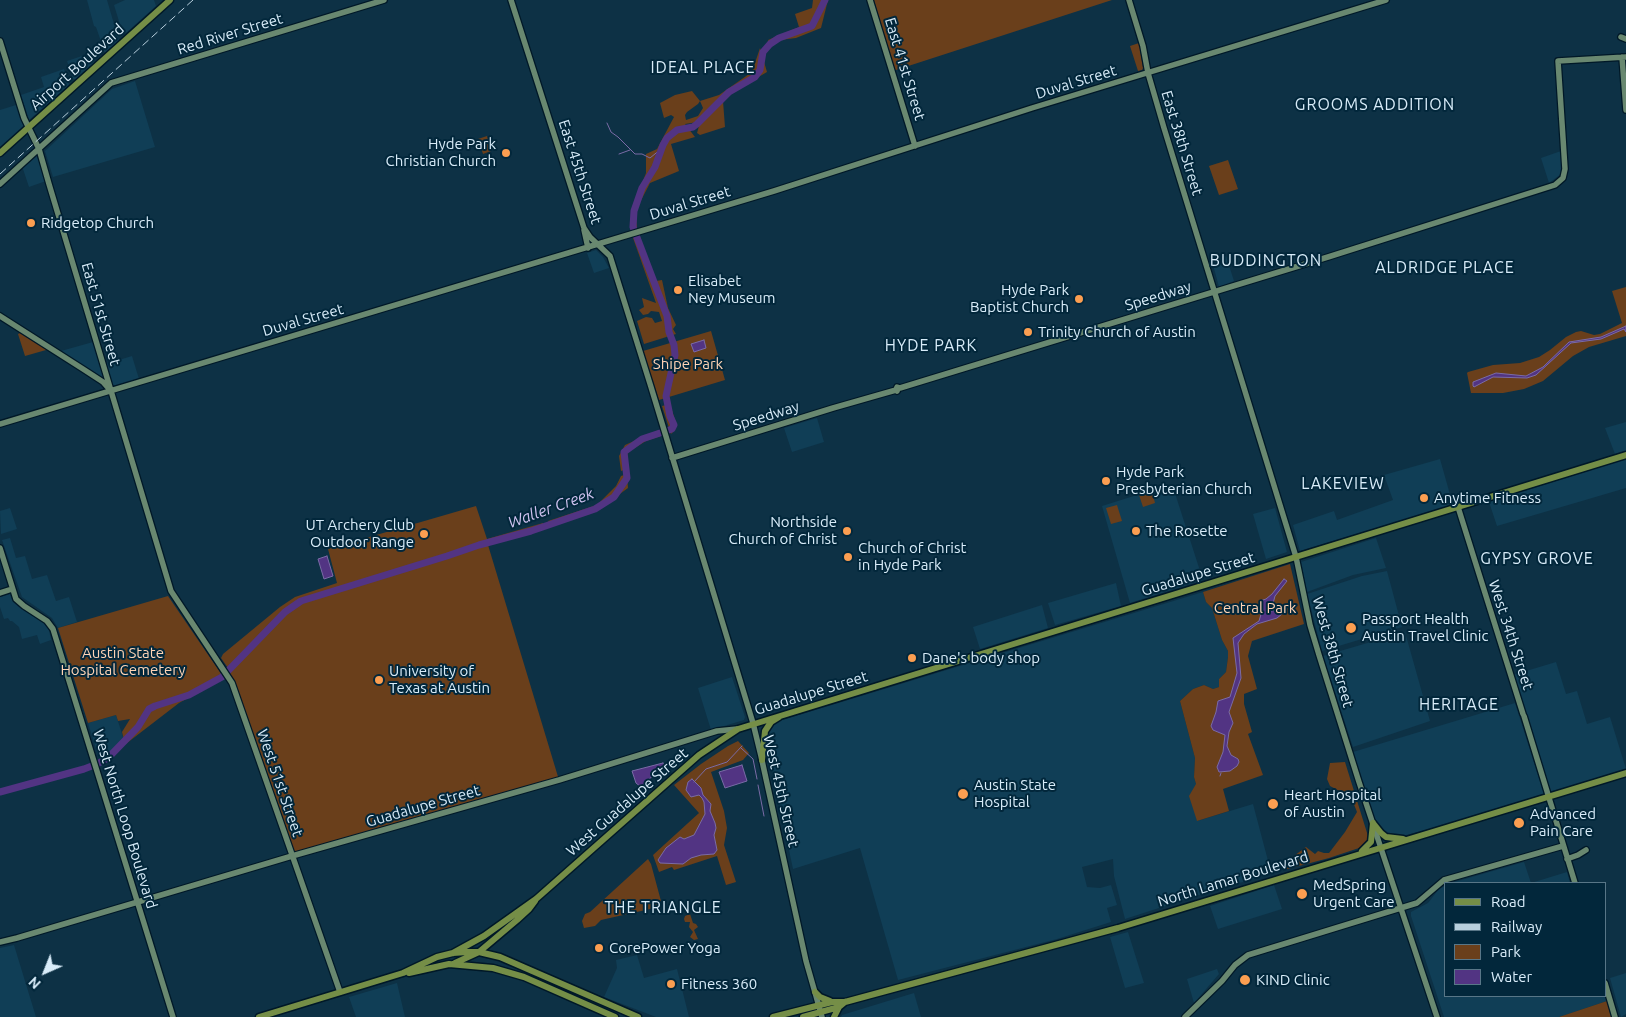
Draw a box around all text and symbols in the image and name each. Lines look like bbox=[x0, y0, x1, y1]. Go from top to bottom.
street label: Red River Street bbox=[175, 9, 285, 59]
street label: East 41st Street bbox=[881, 15, 929, 123]
street label: Airport Boulevard bbox=[26, 20, 128, 114]
district label: IDEAL PLACE bbox=[649, 58, 757, 78]
street label: Duval Street bbox=[1033, 61, 1119, 103]
street label: East 38th Street bbox=[1158, 88, 1206, 198]
district label: GROOMS ADDITION bbox=[1293, 95, 1457, 115]
street label: East 45th Street bbox=[555, 118, 605, 226]
place label: Hyde Park Christian Church bbox=[386, 135, 496, 170]
marker: Hyde Park Christian Church bbox=[500, 147, 512, 159]
street label: Duval Street bbox=[647, 182, 733, 224]
place label: Ridgetop Church bbox=[41, 214, 154, 232]
marker: Ridgetop Church bbox=[25, 217, 37, 229]
district label: BUDDINGTON bbox=[1209, 251, 1323, 271]
district label: ALDRIDGE PLACE bbox=[1373, 258, 1517, 278]
street label: East 51st Street bbox=[78, 260, 124, 368]
place label: Elisabet Ney Museum bbox=[688, 272, 776, 307]
street label: Speedway bbox=[1123, 277, 1193, 315]
place label: Hyde Park Baptist Church bbox=[970, 281, 1069, 316]
marker: Elisabet Ney Museum bbox=[672, 284, 684, 296]
marker: Hyde Park Baptist Church bbox=[1073, 293, 1085, 305]
street label: Duval Street bbox=[260, 300, 346, 340]
place label: Trinity Church of Austin bbox=[1038, 323, 1196, 341]
marker: Trinity Church of Austin bbox=[1022, 326, 1034, 338]
district label: HYDE PARK bbox=[884, 336, 978, 356]
park label: Shipe Park bbox=[653, 355, 723, 373]
street label: Speedway bbox=[731, 397, 801, 435]
place label: Hyde Park Presbyterian Church bbox=[1116, 463, 1252, 498]
district label: LAKEVIEW bbox=[1300, 474, 1386, 494]
marker: Hyde Park Presbyterian Church bbox=[1100, 475, 1112, 487]
water label: Waller Creek bbox=[506, 484, 596, 532]
place label: Anytime Fitness bbox=[1434, 489, 1541, 507]
marker: Anytime Fitness bbox=[1418, 492, 1430, 504]
place label: Northside Church of Christ bbox=[729, 513, 837, 548]
place label: UT Archery Club Outdoor Range bbox=[306, 516, 414, 551]
place label: The Rosette bbox=[1146, 522, 1228, 540]
marker: Northside Church of Christ bbox=[841, 525, 853, 537]
marker: The Rosette bbox=[1130, 525, 1142, 537]
marker: UT Archery Club Outdoor Range bbox=[418, 528, 430, 540]
place label: Church of Christ in Hyde Park bbox=[858, 539, 966, 574]
street label: Guadalupe Street bbox=[1139, 548, 1257, 600]
district label: GYPSY GROVE bbox=[1479, 549, 1595, 569]
marker: Church of Christ in Hyde Park bbox=[842, 551, 854, 563]
street label: West 34th Street bbox=[1485, 578, 1537, 692]
street label: West 38th Street bbox=[1309, 595, 1357, 709]
park label: Central Park bbox=[1214, 599, 1296, 617]
place label: Passport Health Austin Travel Clinic bbox=[1362, 610, 1488, 645]
marker: Passport Health Austin Travel Clinic bbox=[1344, 621, 1358, 635]
park label: Austin State Hospital Cemetery bbox=[60, 644, 186, 679]
place label: Dane's body shop bbox=[922, 649, 1040, 667]
marker: Dane's body shop bbox=[906, 652, 918, 664]
place label: University of Texas at Austin bbox=[389, 662, 490, 697]
street label: Guadalupe Street bbox=[752, 667, 870, 719]
marker: University of Texas at Austin bbox=[373, 674, 385, 686]
district label: HERITAGE bbox=[1418, 695, 1500, 715]
street label: West North Loop Boulevard bbox=[89, 727, 161, 911]
street label: West 51st Street bbox=[253, 727, 307, 839]
street label: West 45th Street bbox=[759, 733, 803, 849]
street label: West Guadalupe Street bbox=[562, 744, 692, 860]
place label: Austin State Hospital bbox=[974, 776, 1056, 811]
street label: Guadalupe Street bbox=[364, 781, 482, 831]
place label: Heart Hospital of Austin bbox=[1284, 786, 1381, 821]
marker: Austin State Hospital bbox=[956, 787, 970, 801]
marker: Heart Hospital of Austin bbox=[1266, 797, 1280, 811]
place label: Advanced Pain Care bbox=[1530, 805, 1596, 840]
marker: Advanced Pain Care bbox=[1512, 816, 1526, 830]
street label: North Lamar Boulevard bbox=[1155, 847, 1311, 911]
place label: MedSpring Urgent Care bbox=[1313, 876, 1395, 911]
legend bbox=[1444, 882, 1606, 997]
marker: MedSpring Urgent Care bbox=[1295, 887, 1309, 901]
text: Road bbox=[1491, 893, 1526, 910]
district label: THE TRIANGLE bbox=[603, 898, 723, 918]
text: Railway bbox=[1491, 918, 1542, 935]
place label: CorePower Yoga bbox=[609, 939, 721, 957]
marker: CorePower Yoga bbox=[593, 942, 605, 954]
text: Park bbox=[1491, 943, 1521, 960]
north arrow bbox=[20, 947, 70, 997]
text: Water bbox=[1491, 968, 1532, 985]
place label: KIND Clinic bbox=[1256, 971, 1330, 989]
text: N bbox=[25, 973, 44, 992]
marker: KIND Clinic bbox=[1238, 973, 1252, 987]
place label: Fitness 360 bbox=[681, 975, 757, 993]
marker: Fitness 360 bbox=[665, 978, 677, 990]

